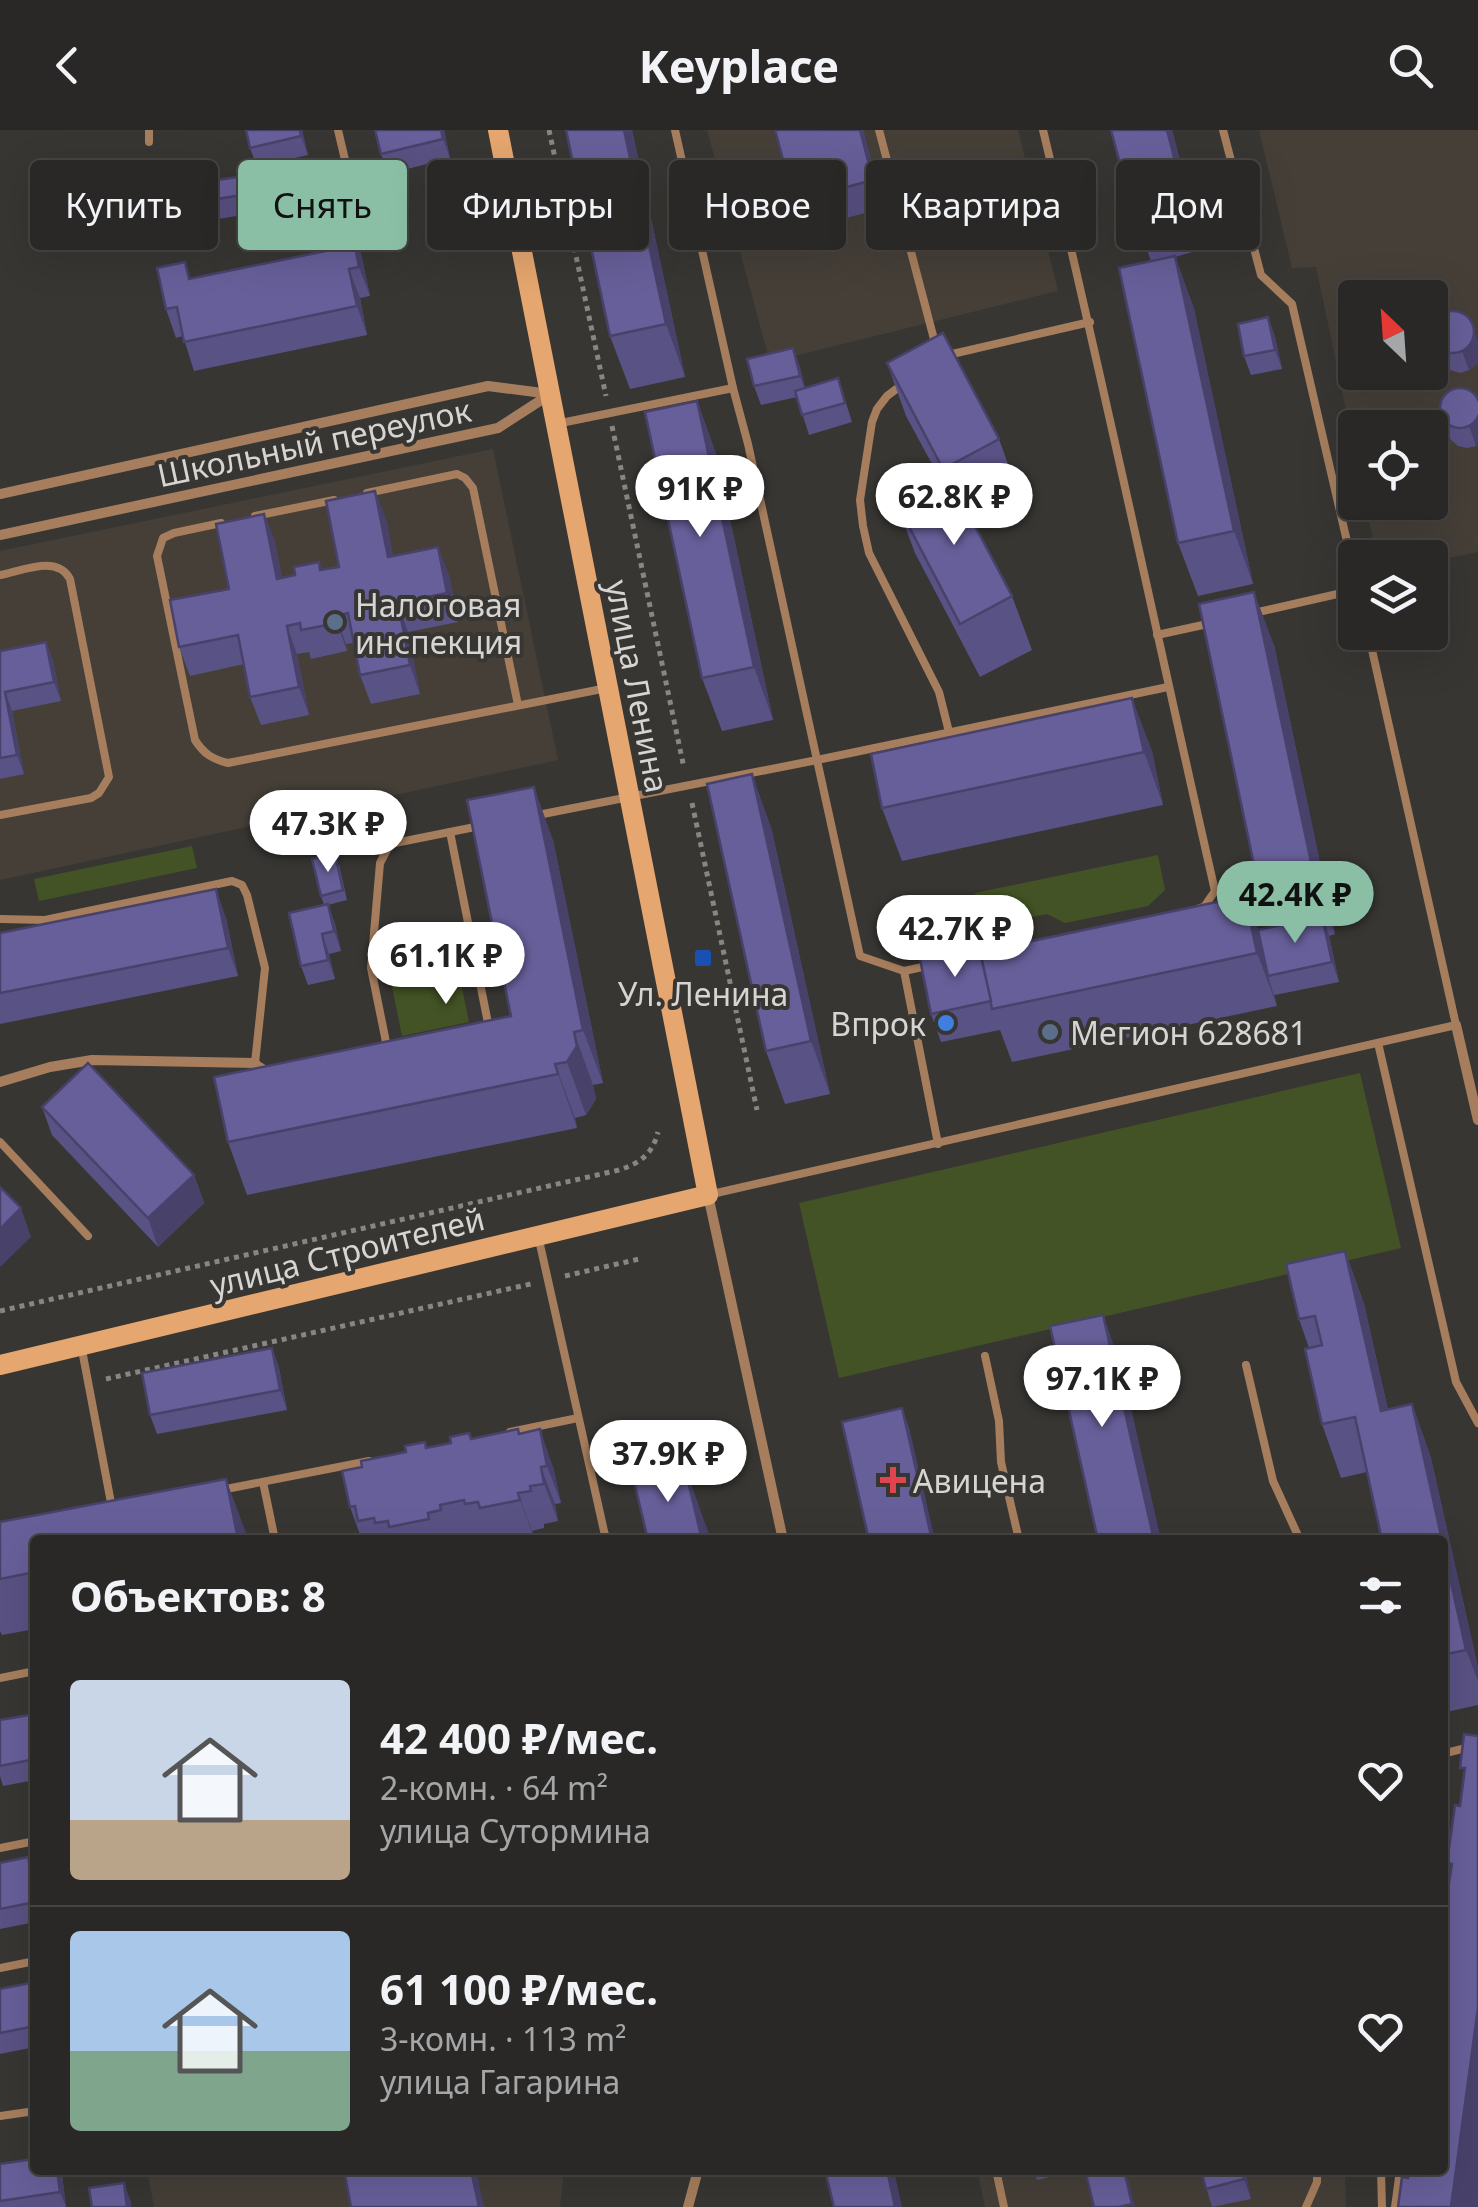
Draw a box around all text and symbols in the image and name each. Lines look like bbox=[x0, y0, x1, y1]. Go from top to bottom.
text: Keyplace bbox=[639, 35, 839, 96]
icon: back bbox=[40, 38, 95, 93]
icon: search bbox=[1383, 38, 1438, 93]
chip: Купить bbox=[30, 160, 218, 250]
chip: Снять bbox=[238, 160, 407, 250]
chip: Фильтры bbox=[427, 160, 649, 250]
chip: Новое bbox=[669, 160, 846, 250]
chip: Квартира bbox=[866, 160, 1096, 250]
chip: Дом bbox=[1116, 160, 1260, 250]
north arrow bbox=[1338, 280, 1448, 390]
map controls bbox=[1338, 280, 1448, 650]
street label: Школьный переулок bbox=[153, 388, 475, 496]
button: locate bbox=[1338, 410, 1448, 520]
pin: 91K ₽ bbox=[630, 455, 770, 540]
pin: 62.8K ₽ bbox=[862, 463, 1046, 548]
text: 91K ₽ bbox=[657, 466, 743, 509]
text: 62.8K ₽ bbox=[898, 474, 1010, 517]
button: layers bbox=[1338, 540, 1448, 650]
street label: улица Ленина bbox=[596, 576, 680, 796]
place label: Налоговая инспекция bbox=[355, 583, 522, 663]
marker: Налоговая инспекция bbox=[324, 611, 346, 633]
pin: 47.3K ₽ bbox=[236, 790, 420, 875]
text: 47.3K ₽ bbox=[272, 801, 384, 844]
pin: 42.4K ₽ bbox=[1203, 861, 1387, 946]
text: 42.4K ₽ bbox=[1239, 872, 1351, 915]
pin: 42.7K ₽ bbox=[863, 895, 1047, 980]
text: 42.7K ₽ bbox=[899, 906, 1011, 949]
pin: 61.1K ₽ bbox=[354, 922, 538, 1007]
text: 61.1K ₽ bbox=[390, 933, 502, 976]
marker: Ул. Ленина bbox=[692, 947, 714, 969]
place label: Ул. Ленина bbox=[618, 972, 788, 1015]
place label: Впрок bbox=[830, 1002, 926, 1045]
place label: Мегион 628681 bbox=[1070, 1011, 1307, 1054]
marker: Впрок bbox=[935, 1012, 957, 1034]
marker: Мегион 628681 bbox=[1039, 1021, 1061, 1043]
street label: улица Строителей bbox=[205, 1196, 489, 1306]
pin: 97.1K ₽ bbox=[1010, 1345, 1194, 1430]
text: 97.1K ₽ bbox=[1046, 1356, 1158, 1399]
pin: 37.9K ₽ bbox=[576, 1420, 760, 1505]
text: 37.9K ₽ bbox=[612, 1431, 724, 1474]
place label: Авицена bbox=[913, 1459, 1046, 1502]
marker: Авицена bbox=[882, 1469, 904, 1491]
text: Объектов: 8 bbox=[70, 1567, 326, 1624]
icon: filters bbox=[1353, 1568, 1408, 1623]
text: 42 400 ₽/мес. bbox=[380, 1709, 658, 1766]
icon: home bbox=[150, 1720, 270, 1840]
icon: heart bbox=[1353, 1753, 1408, 1808]
text: 2-комн. · 64 m² bbox=[380, 1766, 608, 1809]
text: улица Сутормина bbox=[380, 1809, 651, 1852]
text: 61 100 ₽/мес. bbox=[380, 1960, 658, 2017]
icon: home bbox=[150, 1971, 270, 2091]
icon: heart bbox=[1353, 2004, 1408, 2059]
text: 3-комн. · 113 m² bbox=[380, 2017, 626, 2060]
text: улица Гагарина bbox=[380, 2060, 620, 2103]

